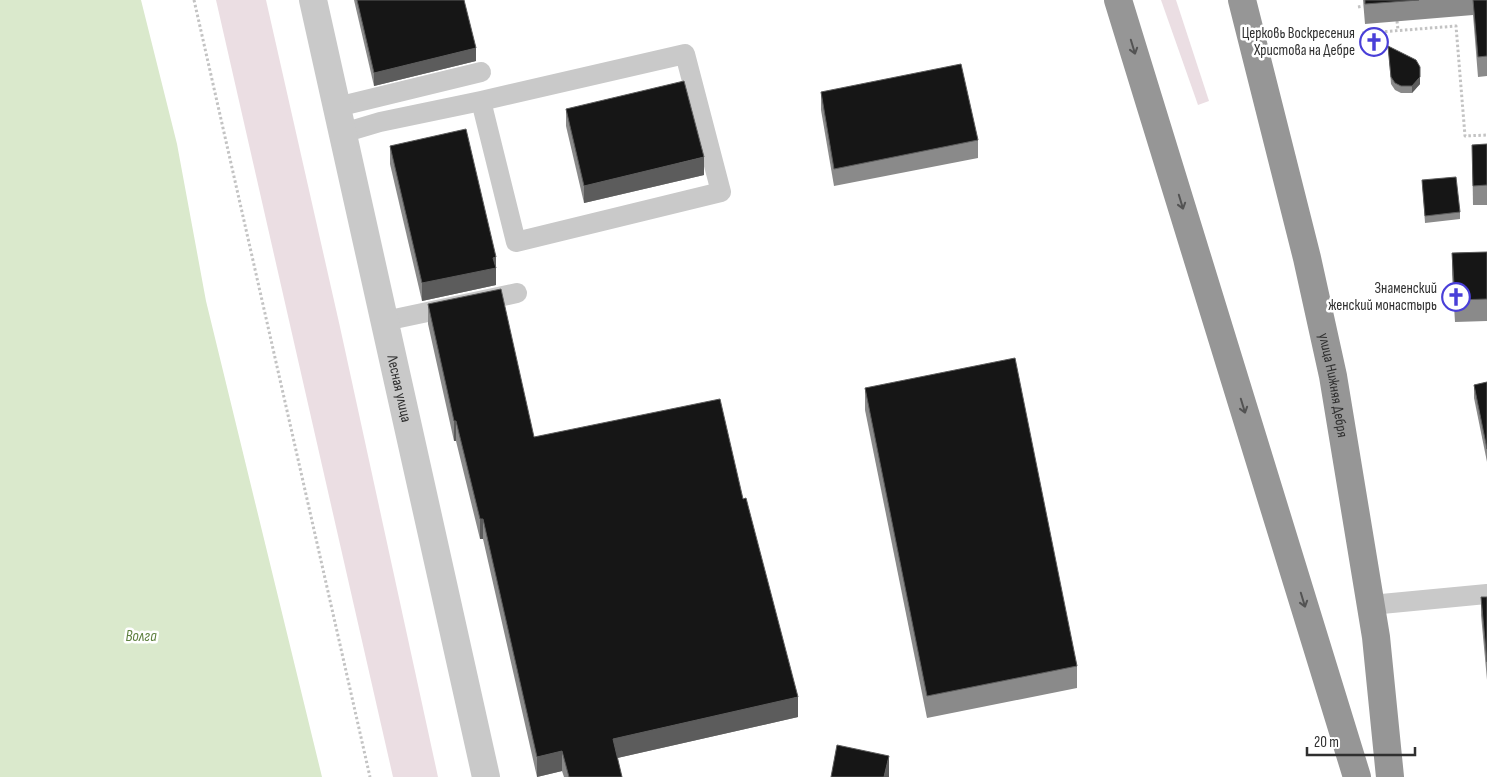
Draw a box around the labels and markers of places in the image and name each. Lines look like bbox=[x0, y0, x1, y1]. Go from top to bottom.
place label: Церковь Воскресения Христова на Дебре bbox=[1242, 24, 1355, 60]
church icon: Церковь Воскресения Христова на Дебре bbox=[1359, 27, 1389, 57]
place label: Знаменский женский монастырь bbox=[1328, 279, 1437, 315]
church icon: Знаменский женский монастырь bbox=[1441, 282, 1471, 312]

